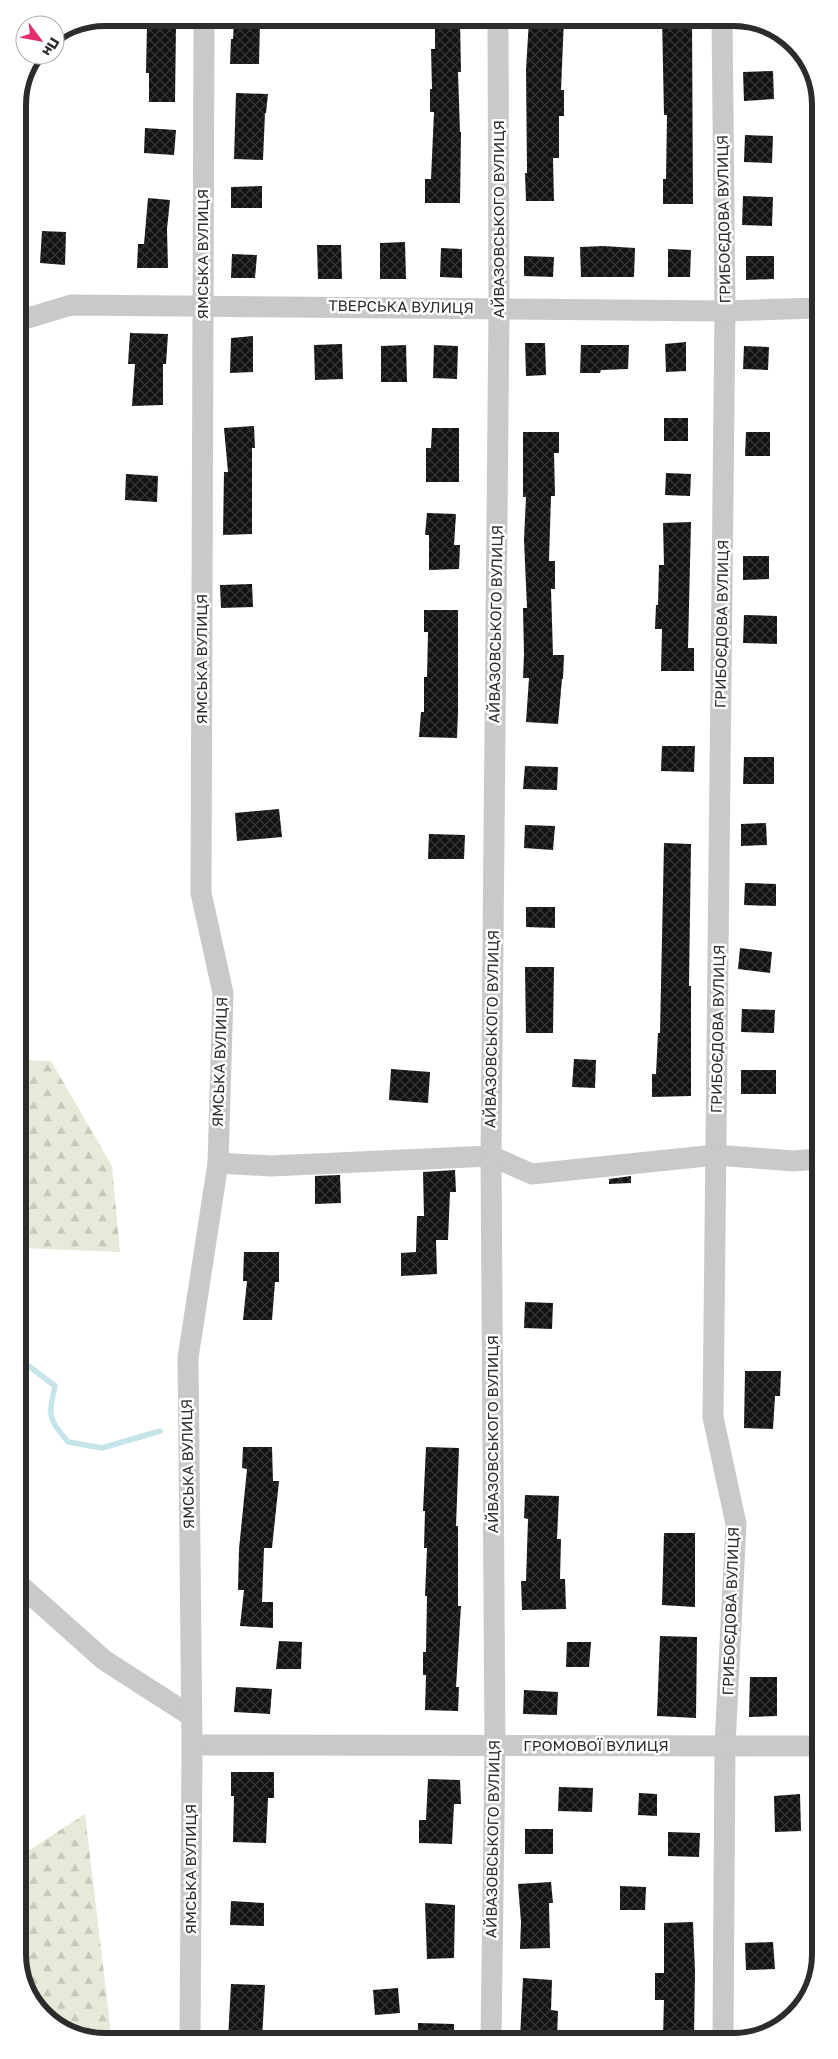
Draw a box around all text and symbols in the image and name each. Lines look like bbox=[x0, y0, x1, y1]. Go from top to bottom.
north arrow bbox=[15, 15, 65, 65]
text: Пн bbox=[39, 35, 64, 60]
street label: АЙВАЗОВСЬКОГО ВУЛИЦЯ bbox=[489, 120, 507, 318]
street label: ГРИБОЄДОВА ВУЛИЦЯ bbox=[713, 135, 733, 303]
street label: ЯМСЬКА ВУЛИЦЯ bbox=[193, 189, 211, 319]
street label: ТВЕРСЬКА ВУЛИЦЯ bbox=[328, 296, 474, 316]
street label: АЙВАЗОВСЬКОГО ВУЛИЦЯ bbox=[484, 525, 506, 723]
street label: ГРИБОЄДОВА ВУЛИЦЯ bbox=[711, 540, 731, 708]
street label: ЯМСЬКА ВУЛИЦЯ bbox=[192, 594, 210, 724]
street label: АЙВАЗОВСЬКОГО ВУЛИЦЯ bbox=[480, 930, 502, 1128]
street label: ГРИБОЄДОВА ВУЛИЦЯ bbox=[707, 945, 727, 1113]
street label: ЯМСЬКА ВУЛИЦЯ bbox=[208, 996, 230, 1127]
street label: АЙВАЗОВСЬКОГО ВУЛИЦЯ bbox=[483, 1335, 501, 1533]
street label: ЯМСЬКА ВУЛИЦЯ bbox=[177, 1399, 197, 1529]
street label: ГРИБОЄДОВА ВУЛИЦЯ bbox=[718, 1526, 742, 1695]
street label: ГРОМОВОЇ ВУЛИЦЯ bbox=[523, 1736, 669, 1754]
street label: АЙВАЗОВСЬКОГО ВУЛИЦЯ bbox=[481, 1740, 503, 1938]
street label: ЯМСЬКА ВУЛИЦЯ bbox=[181, 1804, 199, 1934]

